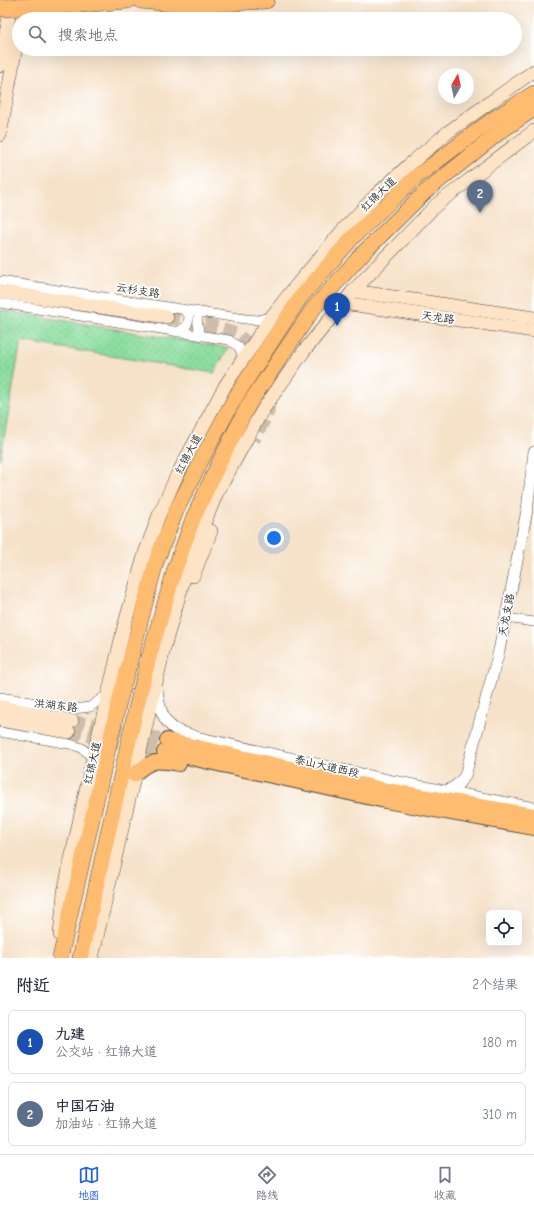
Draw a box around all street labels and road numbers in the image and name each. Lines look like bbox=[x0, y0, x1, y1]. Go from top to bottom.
street label: 红锦大道 bbox=[358, 174, 399, 214]
street label: 云杉支路 bbox=[115, 281, 161, 300]
street label: 天龙路 bbox=[421, 309, 455, 326]
street label: 红锦大道 bbox=[172, 432, 205, 477]
street label: 天龙支路 bbox=[496, 592, 517, 638]
street label: 洪湖东路 bbox=[33, 697, 79, 714]
street label: 红锦大道 bbox=[81, 740, 104, 786]
street label: 泰山大道西段 bbox=[293, 753, 361, 780]

